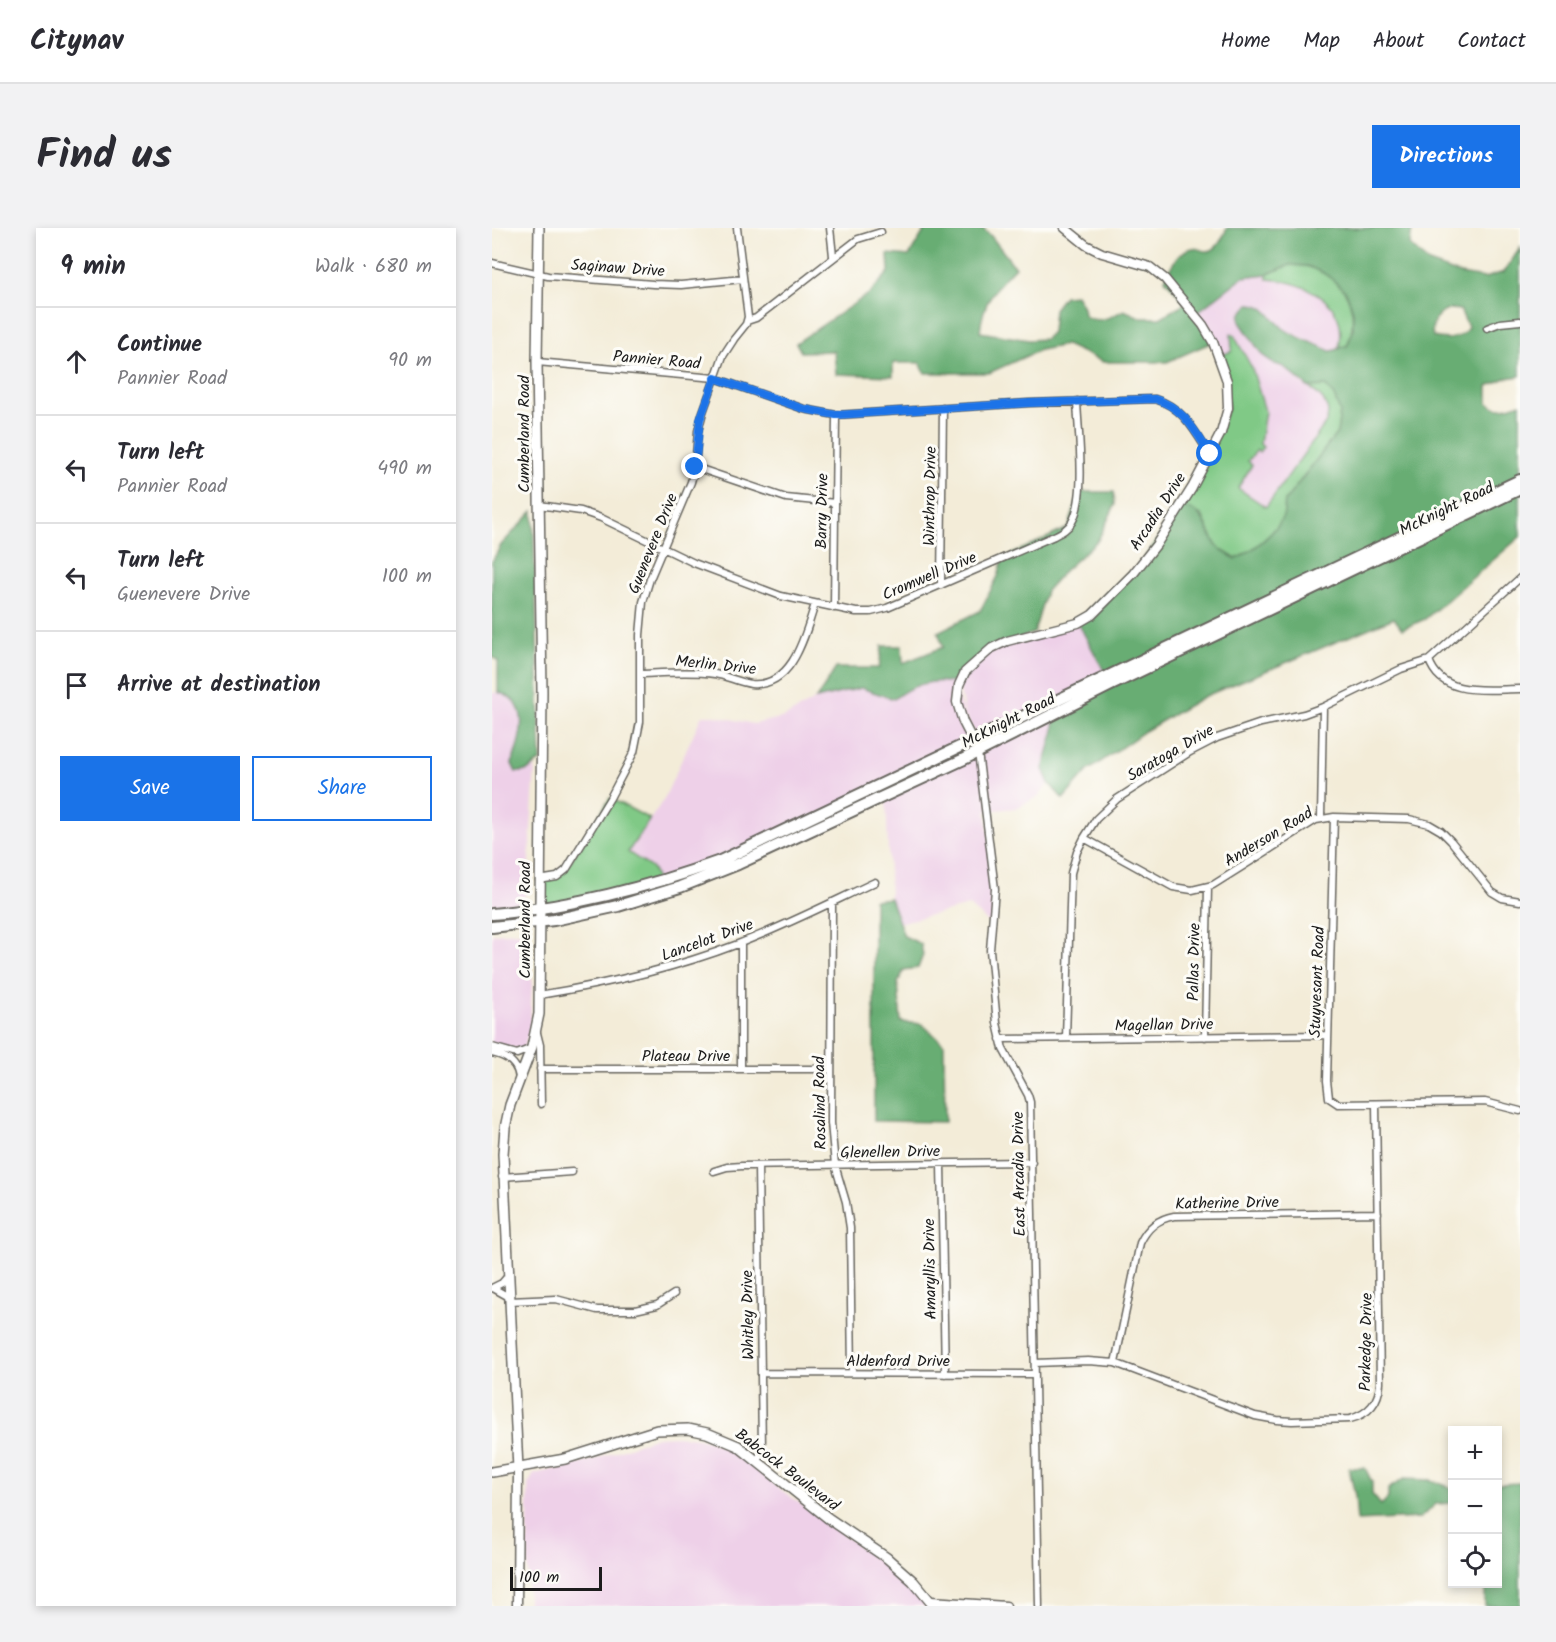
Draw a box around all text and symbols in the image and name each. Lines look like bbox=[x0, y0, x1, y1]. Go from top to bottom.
text: Citynav bbox=[30, 19, 123, 64]
text: Home bbox=[1221, 25, 1270, 58]
text: Map bbox=[1303, 25, 1340, 58]
text: About bbox=[1373, 25, 1424, 58]
text: Contact bbox=[1457, 25, 1526, 58]
text: Find us bbox=[36, 123, 172, 190]
button: Directions bbox=[1372, 125, 1520, 188]
text: 9 min bbox=[60, 246, 126, 288]
text: Walk · 680 m bbox=[315, 251, 432, 283]
street label: Saginaw Drive bbox=[570, 253, 666, 284]
text: Continue bbox=[117, 328, 202, 363]
street label: Pannier Road bbox=[612, 344, 703, 377]
icon: ahead bbox=[60, 345, 93, 378]
text: 90 m bbox=[388, 345, 432, 377]
text: Pannier Road bbox=[117, 363, 227, 395]
street label: Cumberland Road bbox=[512, 374, 537, 493]
text: Turn left bbox=[117, 436, 204, 471]
route start bbox=[1196, 440, 1222, 466]
street label: Winthrop Drive bbox=[917, 446, 944, 546]
icon: left bbox=[60, 453, 93, 486]
text: 490 m bbox=[377, 453, 432, 485]
route end bbox=[681, 453, 707, 479]
street label: Arcadia Drive bbox=[1124, 468, 1193, 556]
text: Pannier Road bbox=[117, 471, 227, 503]
street label: Barry Drive bbox=[809, 473, 836, 549]
street label: McKnight Road bbox=[1395, 475, 1499, 543]
street label: Guenevere Drive bbox=[622, 489, 685, 598]
text: Turn left bbox=[117, 544, 204, 579]
street label: Cromwell Drive bbox=[878, 545, 981, 608]
icon: left bbox=[60, 561, 93, 594]
text: 100 m bbox=[382, 561, 432, 593]
text: Guenevere Drive bbox=[117, 579, 250, 611]
street label: Merlin Drive bbox=[674, 649, 758, 682]
text: Arrive at destination bbox=[117, 668, 320, 703]
icon: arrive bbox=[60, 669, 93, 702]
street label: McKnight Road bbox=[957, 686, 1061, 756]
street label: Saratoga Drive bbox=[1122, 718, 1219, 788]
button: Save bbox=[60, 756, 240, 821]
button: Share bbox=[252, 756, 432, 821]
street label: Anderson Road bbox=[1220, 800, 1319, 874]
street label: Cumberland Road bbox=[513, 860, 538, 979]
street label: Lancelot Drive bbox=[658, 912, 757, 969]
street label: Pallas Drive bbox=[1181, 923, 1208, 1001]
street label: Stuyvesant Road bbox=[1303, 925, 1332, 1038]
street label: Magellan Drive bbox=[1115, 1012, 1214, 1039]
street label: Plateau Drive bbox=[642, 1044, 730, 1069]
street label: Rosalind Road bbox=[807, 1055, 834, 1150]
street label: East Arcadia Drive bbox=[1006, 1111, 1033, 1237]
street label: Glenellen Drive bbox=[840, 1139, 940, 1166]
street label: Katherine Drive bbox=[1175, 1190, 1279, 1217]
street label: Amaryllis Drive bbox=[917, 1218, 944, 1320]
street label: Whitley Drive bbox=[735, 1270, 762, 1360]
street label: Parkedge Drive bbox=[1353, 1292, 1380, 1392]
street label: Aldenford Drive bbox=[846, 1349, 950, 1374]
street label: Babcock Boulevard bbox=[730, 1423, 845, 1518]
map controls bbox=[1448, 1426, 1502, 1588]
button: + bbox=[1448, 1426, 1502, 1480]
button: − bbox=[1448, 1480, 1502, 1534]
button: locate bbox=[1448, 1534, 1502, 1588]
scale bar bbox=[510, 1564, 602, 1592]
text: 100 m bbox=[519, 1565, 559, 1590]

